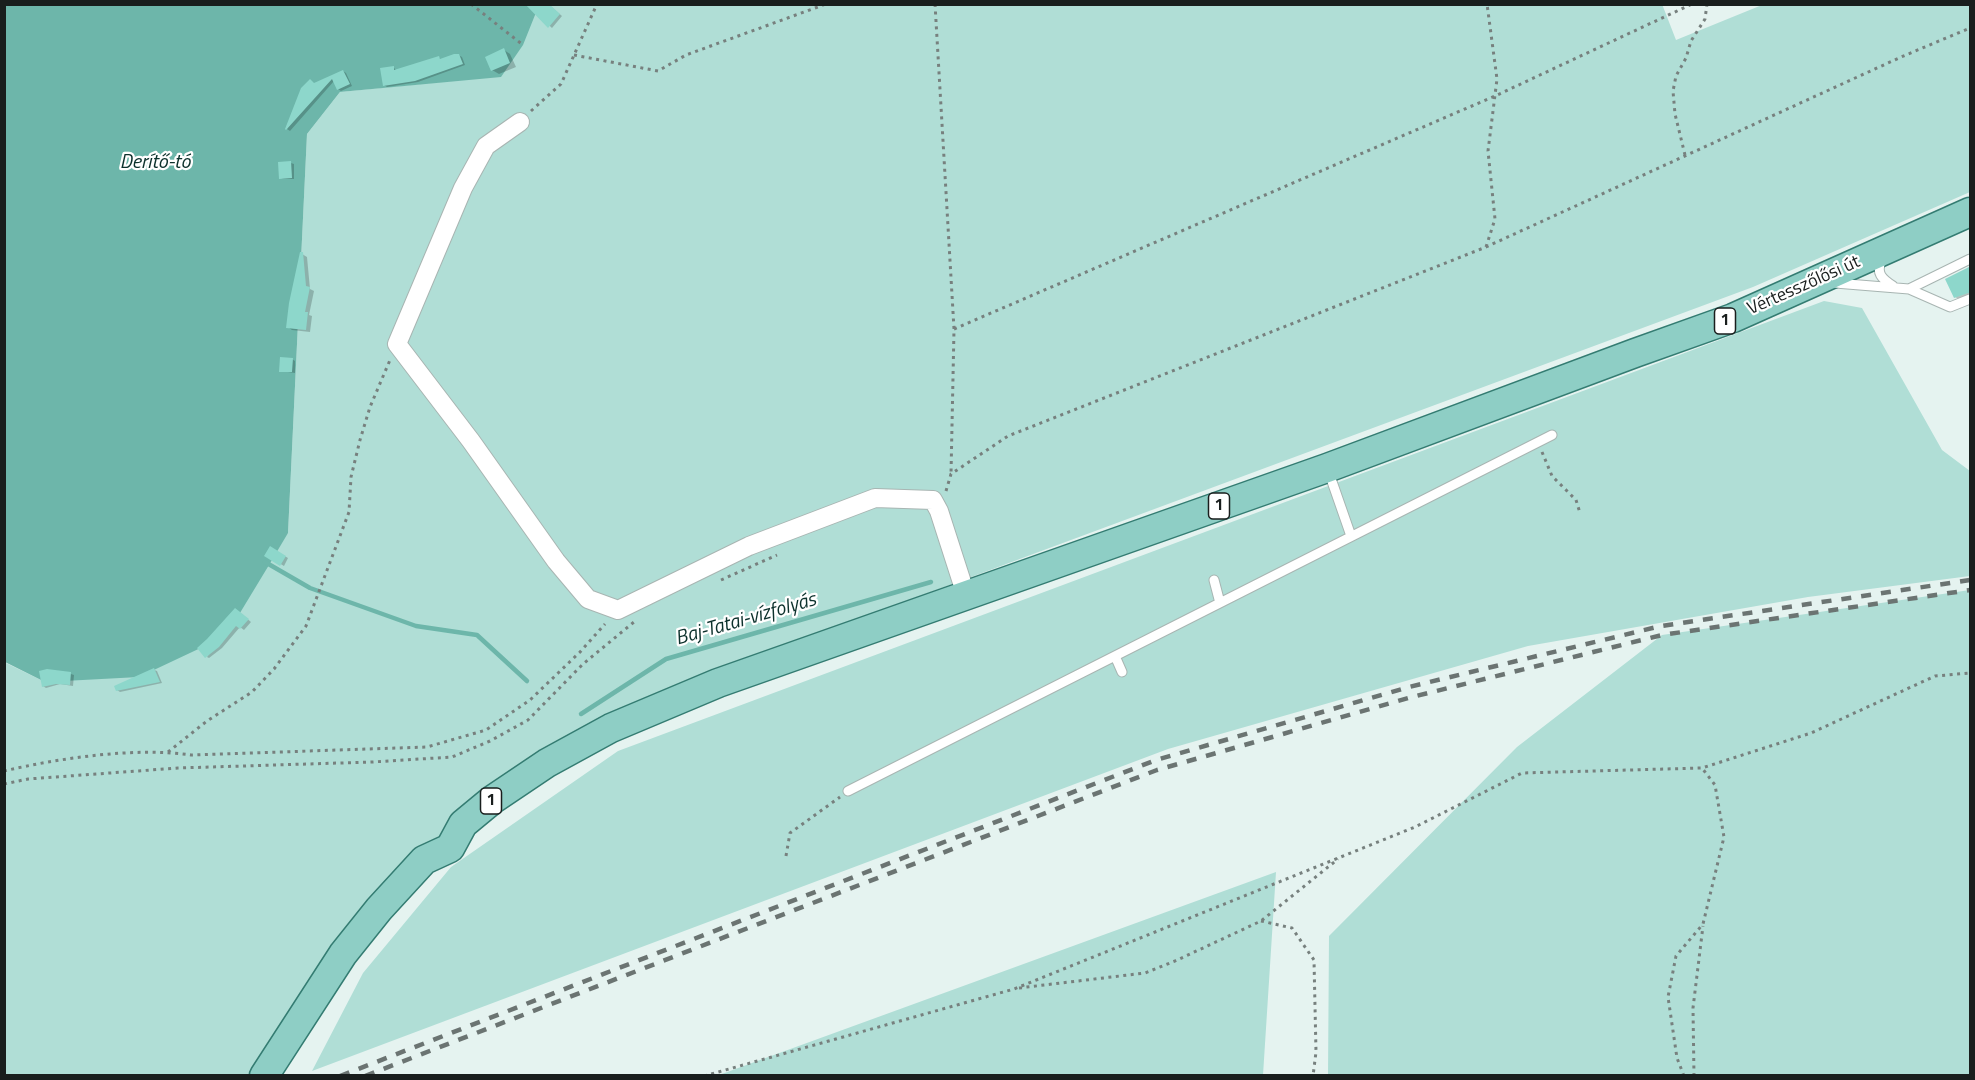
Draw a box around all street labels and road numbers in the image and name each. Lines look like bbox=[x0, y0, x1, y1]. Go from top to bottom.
street label: Vértesszőlősi út bbox=[1744, 252, 1864, 320]
road number: 1 bbox=[1714, 308, 1736, 334]
road number: 1 bbox=[1208, 493, 1230, 519]
road number: 1 bbox=[480, 788, 502, 814]

